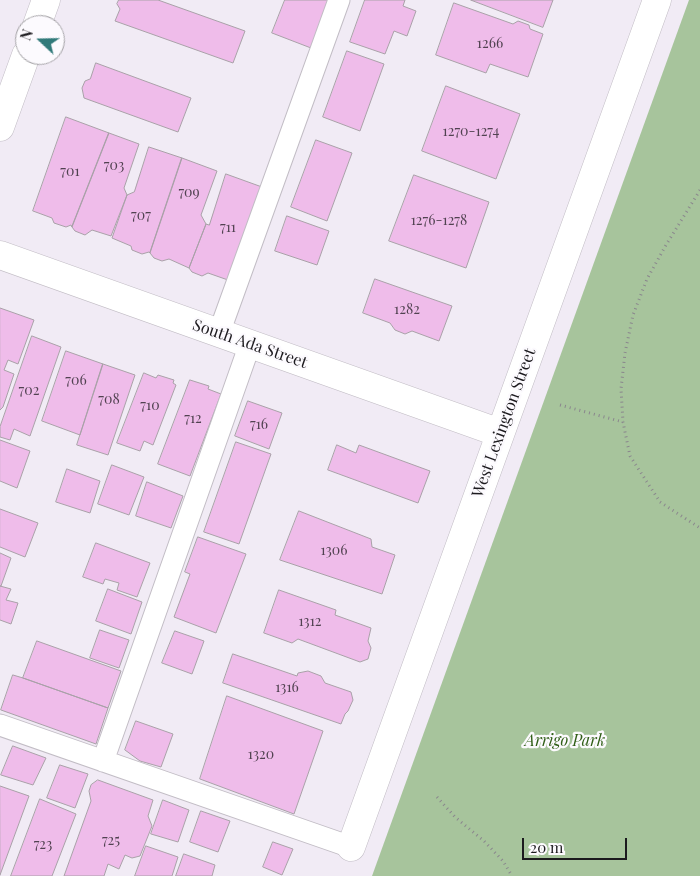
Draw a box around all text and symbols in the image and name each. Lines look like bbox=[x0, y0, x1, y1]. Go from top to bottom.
north arrow bbox=[15, 15, 65, 65]
text: N bbox=[16, 27, 37, 43]
house number: 1266 bbox=[477, 36, 503, 52]
house number: 1270-1274 bbox=[443, 124, 499, 140]
house number: 703 bbox=[104, 158, 124, 174]
house number: 701 bbox=[60, 164, 80, 180]
house number: 709 bbox=[178, 185, 200, 201]
house number: 707 bbox=[131, 208, 151, 224]
house number: 1276-1278 bbox=[411, 213, 467, 229]
house number: 711 bbox=[220, 220, 236, 236]
house number: 1282 bbox=[394, 302, 420, 318]
street label: South Ada Street bbox=[190, 315, 310, 373]
street label: West Lexington Street bbox=[468, 346, 540, 500]
house number: 706 bbox=[65, 373, 87, 389]
house number: 702 bbox=[19, 383, 39, 399]
house number: 708 bbox=[98, 392, 120, 408]
house number: 710 bbox=[140, 398, 160, 414]
house number: 712 bbox=[184, 411, 202, 427]
house number: 716 bbox=[250, 417, 268, 433]
house number: 1306 bbox=[321, 543, 347, 559]
house number: 1312 bbox=[298, 614, 322, 630]
house number: 1316 bbox=[275, 680, 299, 696]
park label: Arrigo Park bbox=[525, 731, 605, 751]
house number: 1320 bbox=[248, 747, 274, 763]
scale bar bbox=[525, 828, 630, 860]
house number: 725 bbox=[102, 833, 120, 849]
house number: 723 bbox=[34, 837, 52, 853]
text: 20 m bbox=[530, 837, 563, 857]

